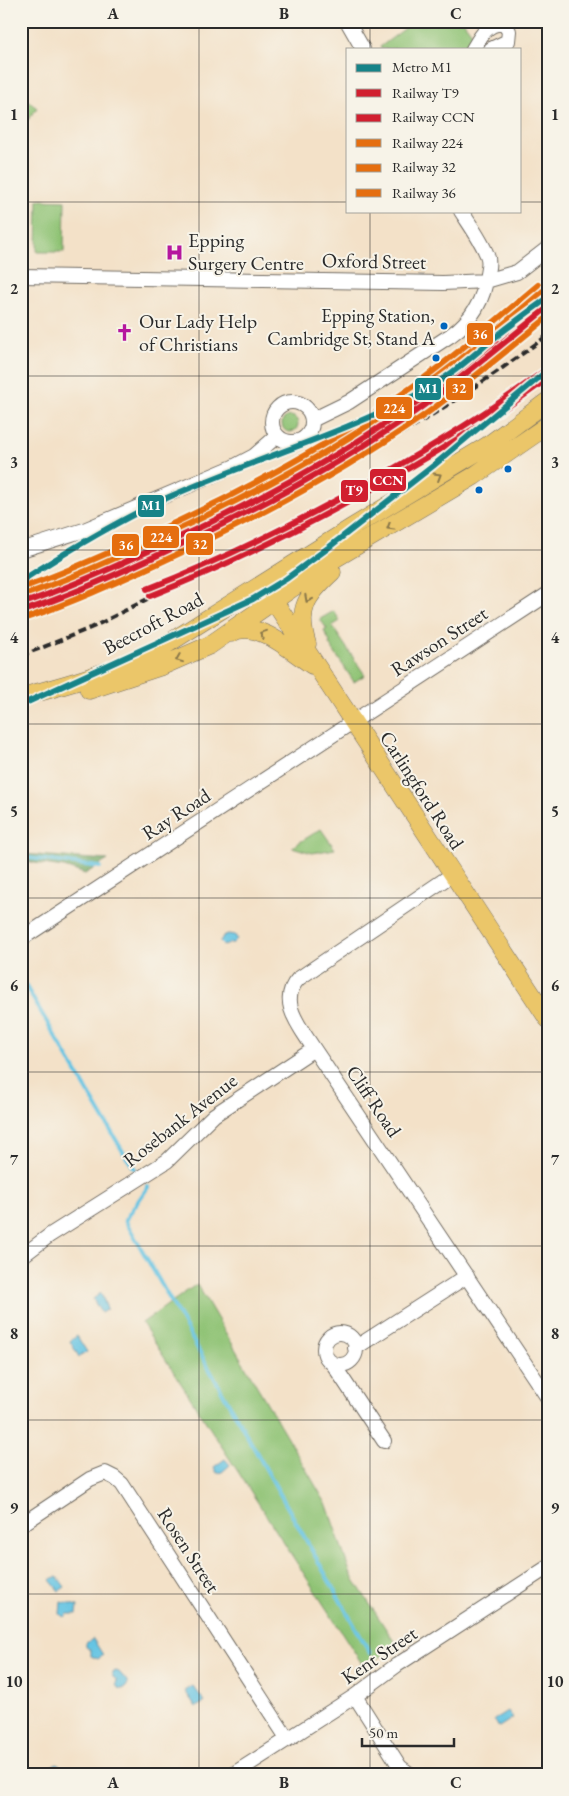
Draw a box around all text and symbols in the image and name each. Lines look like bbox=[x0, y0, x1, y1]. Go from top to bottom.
text: A bbox=[106, 3, 119, 24]
text: B bbox=[279, 3, 289, 24]
text: C bbox=[450, 3, 462, 24]
legend bbox=[346, 48, 522, 212]
text: Metro M1 bbox=[392, 57, 452, 76]
text: Railway T9 bbox=[392, 83, 459, 102]
text: 1 bbox=[10, 104, 18, 125]
text: 1 bbox=[551, 104, 559, 125]
text: Railway CCN bbox=[392, 107, 475, 126]
text: Railway 224 bbox=[392, 133, 464, 152]
text: Railway 32 bbox=[392, 157, 457, 176]
text: Railway 36 bbox=[392, 183, 456, 202]
place label: Epping Surgery Centre bbox=[188, 227, 304, 276]
hospital icon: Epping Surgery Centre bbox=[164, 242, 184, 262]
street label: Oxford Street bbox=[322, 247, 427, 275]
text: 2 bbox=[10, 278, 19, 299]
text: 2 bbox=[551, 278, 560, 299]
place label: Epping Station, Cambridge St, Stand A bbox=[267, 303, 436, 351]
place label: Our Lady Help of Christians bbox=[139, 308, 257, 357]
marker: Epping Station, Cambridge St, Stand A bbox=[439, 321, 449, 331]
church icon: Our Lady Help of Christians bbox=[115, 322, 135, 342]
line badge: 36 bbox=[466, 322, 494, 346]
text: 36 bbox=[473, 325, 488, 343]
unlabelled marker bbox=[431, 353, 441, 363]
line badge: M1 bbox=[414, 377, 442, 401]
line badge: 32 bbox=[445, 377, 474, 401]
text: M1 bbox=[418, 379, 438, 397]
text: 32 bbox=[452, 379, 467, 397]
line badge: 224 bbox=[375, 396, 413, 420]
text: 224 bbox=[383, 399, 406, 417]
text: 3 bbox=[10, 452, 18, 473]
text: 3 bbox=[551, 452, 559, 473]
unlabelled marker bbox=[503, 464, 513, 474]
line badge: CCN bbox=[369, 468, 407, 492]
text: CCN bbox=[372, 471, 404, 489]
one-way arrow bbox=[432, 472, 441, 482]
line badge: T9 bbox=[340, 479, 369, 503]
text: T9 bbox=[345, 481, 363, 499]
unlabelled marker bbox=[474, 485, 484, 495]
line badge: M1 bbox=[137, 494, 165, 518]
text: M1 bbox=[141, 496, 161, 514]
one-way arrow bbox=[387, 520, 396, 530]
line badge: 224 bbox=[142, 525, 180, 549]
text: 224 bbox=[150, 528, 173, 546]
line badge: 32 bbox=[185, 532, 214, 556]
line badge: 36 bbox=[111, 533, 140, 557]
text: 32 bbox=[193, 535, 208, 553]
text: 36 bbox=[119, 536, 134, 554]
street label: Beecroft Road bbox=[98, 585, 208, 660]
one-way arrow bbox=[304, 594, 314, 603]
street label: Rawson Street bbox=[386, 600, 493, 682]
text: 4 bbox=[10, 627, 19, 648]
text: 4 bbox=[551, 627, 560, 648]
one-way arrow bbox=[259, 630, 268, 640]
one-way arrow bbox=[175, 654, 183, 664]
street label: Carlingford Road bbox=[374, 726, 470, 855]
street label: Ray Road bbox=[137, 782, 216, 846]
text: 5 bbox=[10, 801, 18, 822]
text: 5 bbox=[551, 801, 559, 822]
text: 6 bbox=[10, 975, 19, 996]
text: 6 bbox=[551, 975, 560, 996]
street label: Cliff Road bbox=[341, 1060, 408, 1143]
street label: Rosebank Avenue bbox=[118, 1067, 242, 1173]
text: 7 bbox=[10, 1149, 19, 1170]
text: 7 bbox=[551, 1149, 560, 1170]
text: 8 bbox=[10, 1323, 18, 1344]
text: 8 bbox=[551, 1323, 559, 1344]
text: 9 bbox=[10, 1497, 19, 1518]
text: 9 bbox=[551, 1497, 560, 1518]
street label: Rosen Street bbox=[152, 1502, 227, 1598]
street label: Kent Street bbox=[336, 1620, 423, 1690]
text: 10 bbox=[6, 1671, 23, 1692]
text: 10 bbox=[547, 1671, 564, 1692]
scale bar bbox=[362, 1716, 454, 1748]
text: 50 m bbox=[369, 1723, 398, 1742]
text: A bbox=[106, 1772, 119, 1793]
text: B bbox=[279, 1772, 289, 1793]
text: C bbox=[450, 1772, 462, 1793]

